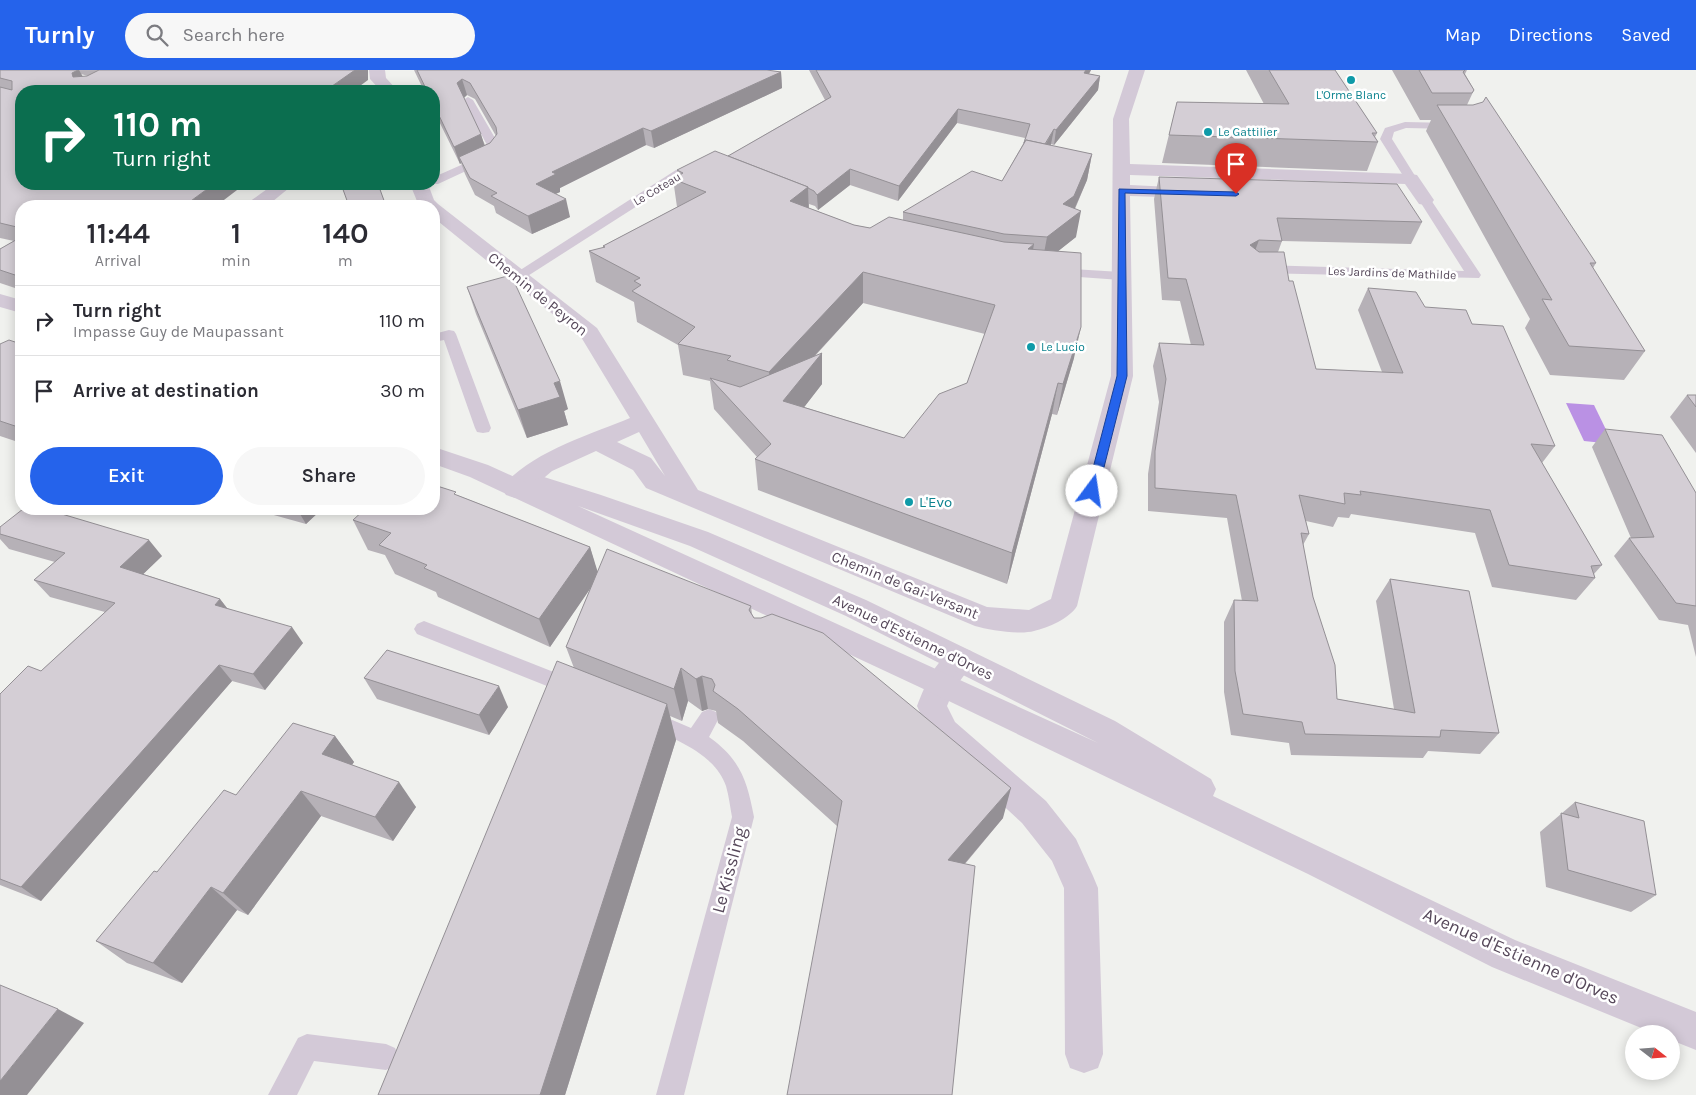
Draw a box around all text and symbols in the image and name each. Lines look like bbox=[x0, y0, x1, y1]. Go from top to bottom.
search box bbox=[125, 13, 475, 58]
text: Turnly bbox=[25, 21, 95, 49]
icon: search bbox=[143, 21, 171, 49]
text: Search here bbox=[183, 24, 285, 46]
text: Map bbox=[1445, 24, 1481, 46]
text: Directions bbox=[1509, 24, 1593, 46]
text: Saved bbox=[1621, 24, 1671, 46]
marker: L'Orme Blanc bbox=[1345, 74, 1357, 86]
place label: L'Orme Blanc bbox=[1316, 88, 1386, 102]
text: 110 m bbox=[113, 104, 202, 145]
icon: right bbox=[30, 105, 95, 170]
place label: Le Gattilier bbox=[1218, 125, 1278, 139]
marker: Le Gattilier bbox=[1202, 126, 1214, 138]
pin bbox=[1215, 143, 1257, 194]
text: Turn right bbox=[113, 146, 211, 172]
icon: arrive bbox=[1222, 150, 1250, 178]
street label: Le Coteau bbox=[631, 169, 683, 209]
text: 11:44 bbox=[86, 215, 150, 251]
text: 1 bbox=[231, 215, 241, 251]
text: 140 bbox=[322, 215, 369, 251]
street label: Chemin de Peyron bbox=[485, 248, 591, 340]
text: Arrival bbox=[95, 251, 142, 270]
text: min bbox=[221, 251, 251, 270]
text: m bbox=[338, 251, 353, 270]
street label: Les Jardins de Mathilde bbox=[1327, 264, 1457, 282]
text: Turn right bbox=[73, 300, 162, 322]
icon: right bbox=[30, 307, 58, 335]
text: 110 m bbox=[379, 310, 425, 332]
text: Impasse Guy de Maupassant bbox=[73, 322, 284, 341]
place label: Le Lucio bbox=[1041, 340, 1085, 354]
marker: Le Lucio bbox=[1025, 341, 1037, 353]
icon: arrive bbox=[30, 377, 58, 405]
text: Arrive at destination bbox=[73, 380, 259, 402]
text: 30 m bbox=[380, 380, 425, 402]
button: Exit bbox=[30, 447, 223, 505]
button: Share bbox=[233, 447, 425, 505]
position arrow bbox=[1065, 464, 1117, 516]
place label: L'Evo bbox=[919, 493, 952, 511]
marker: L'Evo bbox=[903, 496, 915, 508]
street label: Chemin de Gai-Versant bbox=[829, 547, 981, 623]
street label: Avenue d'Estienne d'Orves bbox=[830, 590, 996, 684]
street label: Le Kissling bbox=[707, 824, 751, 916]
street label: Avenue d'Estienne d'Orves bbox=[1420, 903, 1622, 1009]
north arrow bbox=[1625, 1025, 1680, 1080]
map controls bbox=[1625, 1025, 1680, 1080]

